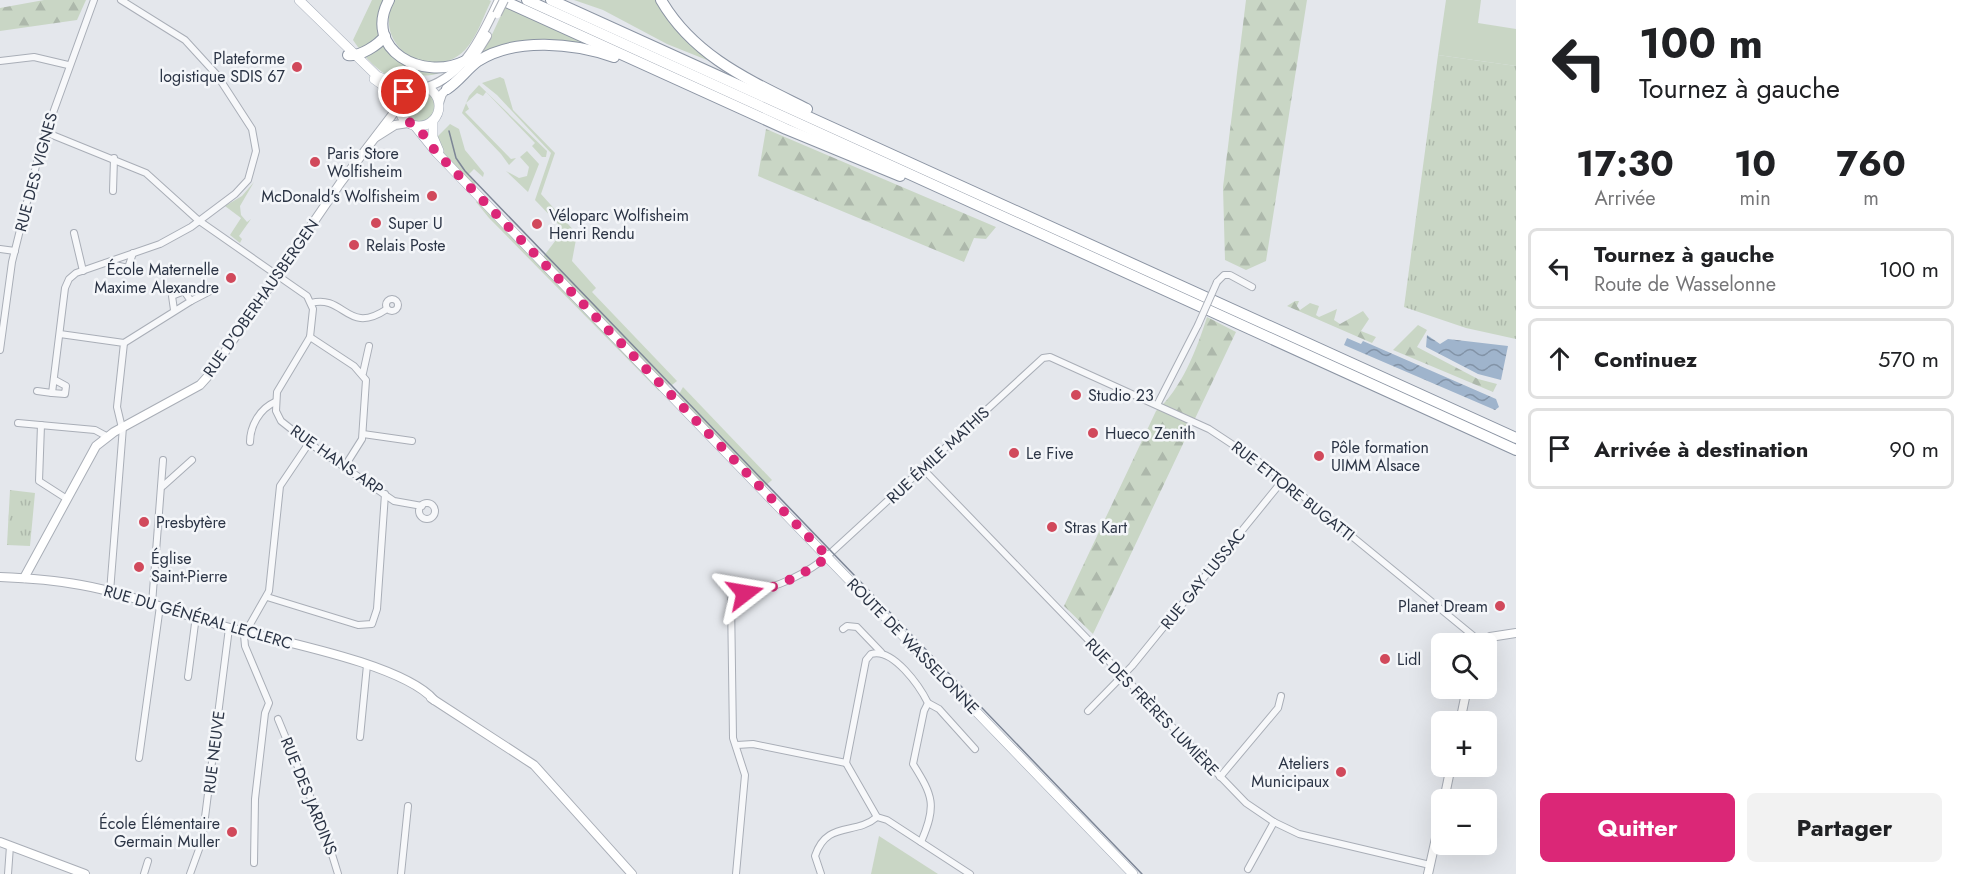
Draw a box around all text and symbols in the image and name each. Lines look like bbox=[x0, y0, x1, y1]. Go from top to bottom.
text: 100 m bbox=[1639, 13, 1763, 74]
icon: left bbox=[1540, 24, 1618, 102]
place label: Plateforme logistique SDIS 67 bbox=[160, 47, 286, 88]
marker: Plateforme logistique SDIS 67 bbox=[290, 60, 304, 74]
pin bbox=[378, 66, 429, 117]
text: Tournez à gauche bbox=[1639, 69, 1840, 108]
icon: arrive bbox=[387, 75, 420, 108]
street label: RUE DES VIGNES bbox=[9, 110, 63, 234]
text: 17:30 bbox=[1576, 137, 1674, 189]
text: 10 bbox=[1734, 137, 1776, 189]
text: 760 bbox=[1836, 137, 1906, 189]
place label: Paris Store Wolfisheim bbox=[327, 142, 402, 183]
marker: Paris Store Wolfisheim bbox=[308, 155, 322, 169]
text: Arrivée bbox=[1594, 184, 1656, 213]
text: min bbox=[1739, 184, 1771, 213]
text: m bbox=[1863, 184, 1879, 213]
place label: McDonald's Wolfisheim bbox=[261, 185, 420, 208]
marker: McDonald's Wolfisheim bbox=[425, 189, 439, 203]
place label: Véloparc Wolfisheim Henri Rendu bbox=[549, 204, 689, 245]
place label: Super U bbox=[388, 212, 443, 235]
street label: RUE D'OBERHAUSBERGEN bbox=[198, 214, 324, 382]
marker: Super U bbox=[369, 216, 383, 230]
marker: Véloparc Wolfisheim Henri Rendu bbox=[530, 217, 544, 231]
place label: Relais Poste bbox=[366, 234, 446, 257]
marker: Relais Poste bbox=[347, 238, 361, 252]
text: Tournez à gauche bbox=[1594, 238, 1774, 270]
icon: left bbox=[1543, 252, 1576, 285]
text: 100 m bbox=[1879, 253, 1939, 285]
place label: École Maternelle Maxime Alexandre bbox=[94, 258, 219, 299]
text: Route de Wasselonne bbox=[1594, 270, 1776, 299]
marker: École Maternelle Maxime Alexandre bbox=[224, 271, 238, 285]
icon: ahead bbox=[1543, 342, 1576, 375]
text: Continuez bbox=[1594, 343, 1697, 375]
text: 570 m bbox=[1878, 343, 1939, 375]
place label: Studio 23 bbox=[1088, 384, 1154, 407]
marker: Studio 23 bbox=[1069, 388, 1083, 402]
street label: RUE ÉMILE MATHIS bbox=[882, 401, 995, 509]
street label: RUE HANS ARP bbox=[286, 419, 388, 501]
place label: Hueco Zenith bbox=[1105, 422, 1196, 445]
marker: Hueco Zenith bbox=[1086, 426, 1100, 440]
icon: arrive bbox=[1543, 432, 1576, 465]
text: Arrivée à destination bbox=[1594, 433, 1808, 465]
text: 90 m bbox=[1889, 433, 1939, 465]
street label: RUE ETTORE BUGATTI bbox=[1227, 436, 1359, 546]
place label: Pôle formation UIMM Alsace bbox=[1331, 436, 1429, 477]
place label: Le Five bbox=[1026, 442, 1073, 465]
marker: Le Five bbox=[1007, 446, 1021, 460]
marker: Pôle formation UIMM Alsace bbox=[1312, 449, 1326, 463]
place label: Presbytère bbox=[156, 511, 226, 534]
marker: Presbytère bbox=[137, 515, 151, 529]
place label: Stras Kart bbox=[1064, 516, 1127, 539]
marker: Stras Kart bbox=[1045, 520, 1059, 534]
street label: RUE GAY LUSSAC bbox=[1155, 524, 1251, 634]
place label: Église Saint-Pierre bbox=[151, 547, 227, 588]
marker: Église Saint-Pierre bbox=[132, 560, 146, 574]
position arrow bbox=[713, 561, 777, 625]
street label: ROUTE DE WASSELONNE bbox=[842, 573, 984, 719]
street label: RUE DU GÉNÉRAL LECLERC bbox=[101, 579, 295, 655]
place label: Planet Dream bbox=[1398, 595, 1488, 618]
marker: Planet Dream bbox=[1493, 599, 1507, 613]
street label: RUE DES FRÈRES LUMIÈRE bbox=[1080, 633, 1224, 781]
map controls bbox=[1431, 633, 1497, 855]
button: search bbox=[1431, 633, 1497, 699]
place label: Lidl bbox=[1397, 648, 1421, 671]
marker: Lidl bbox=[1378, 652, 1392, 666]
street label: RUE NEUVE bbox=[198, 709, 230, 795]
button: + bbox=[1431, 711, 1497, 777]
street label: RUE DES JARDINS bbox=[275, 734, 343, 859]
place label: Ateliers Municipaux bbox=[1251, 752, 1329, 793]
marker: Ateliers Municipaux bbox=[1334, 765, 1348, 779]
button: − bbox=[1431, 789, 1497, 855]
button: Quitter bbox=[1540, 793, 1735, 862]
button: Partager bbox=[1747, 793, 1942, 862]
place label: École Élémentaire Germain Muller bbox=[99, 812, 220, 853]
marker: École Élémentaire Germain Muller bbox=[225, 825, 239, 839]

